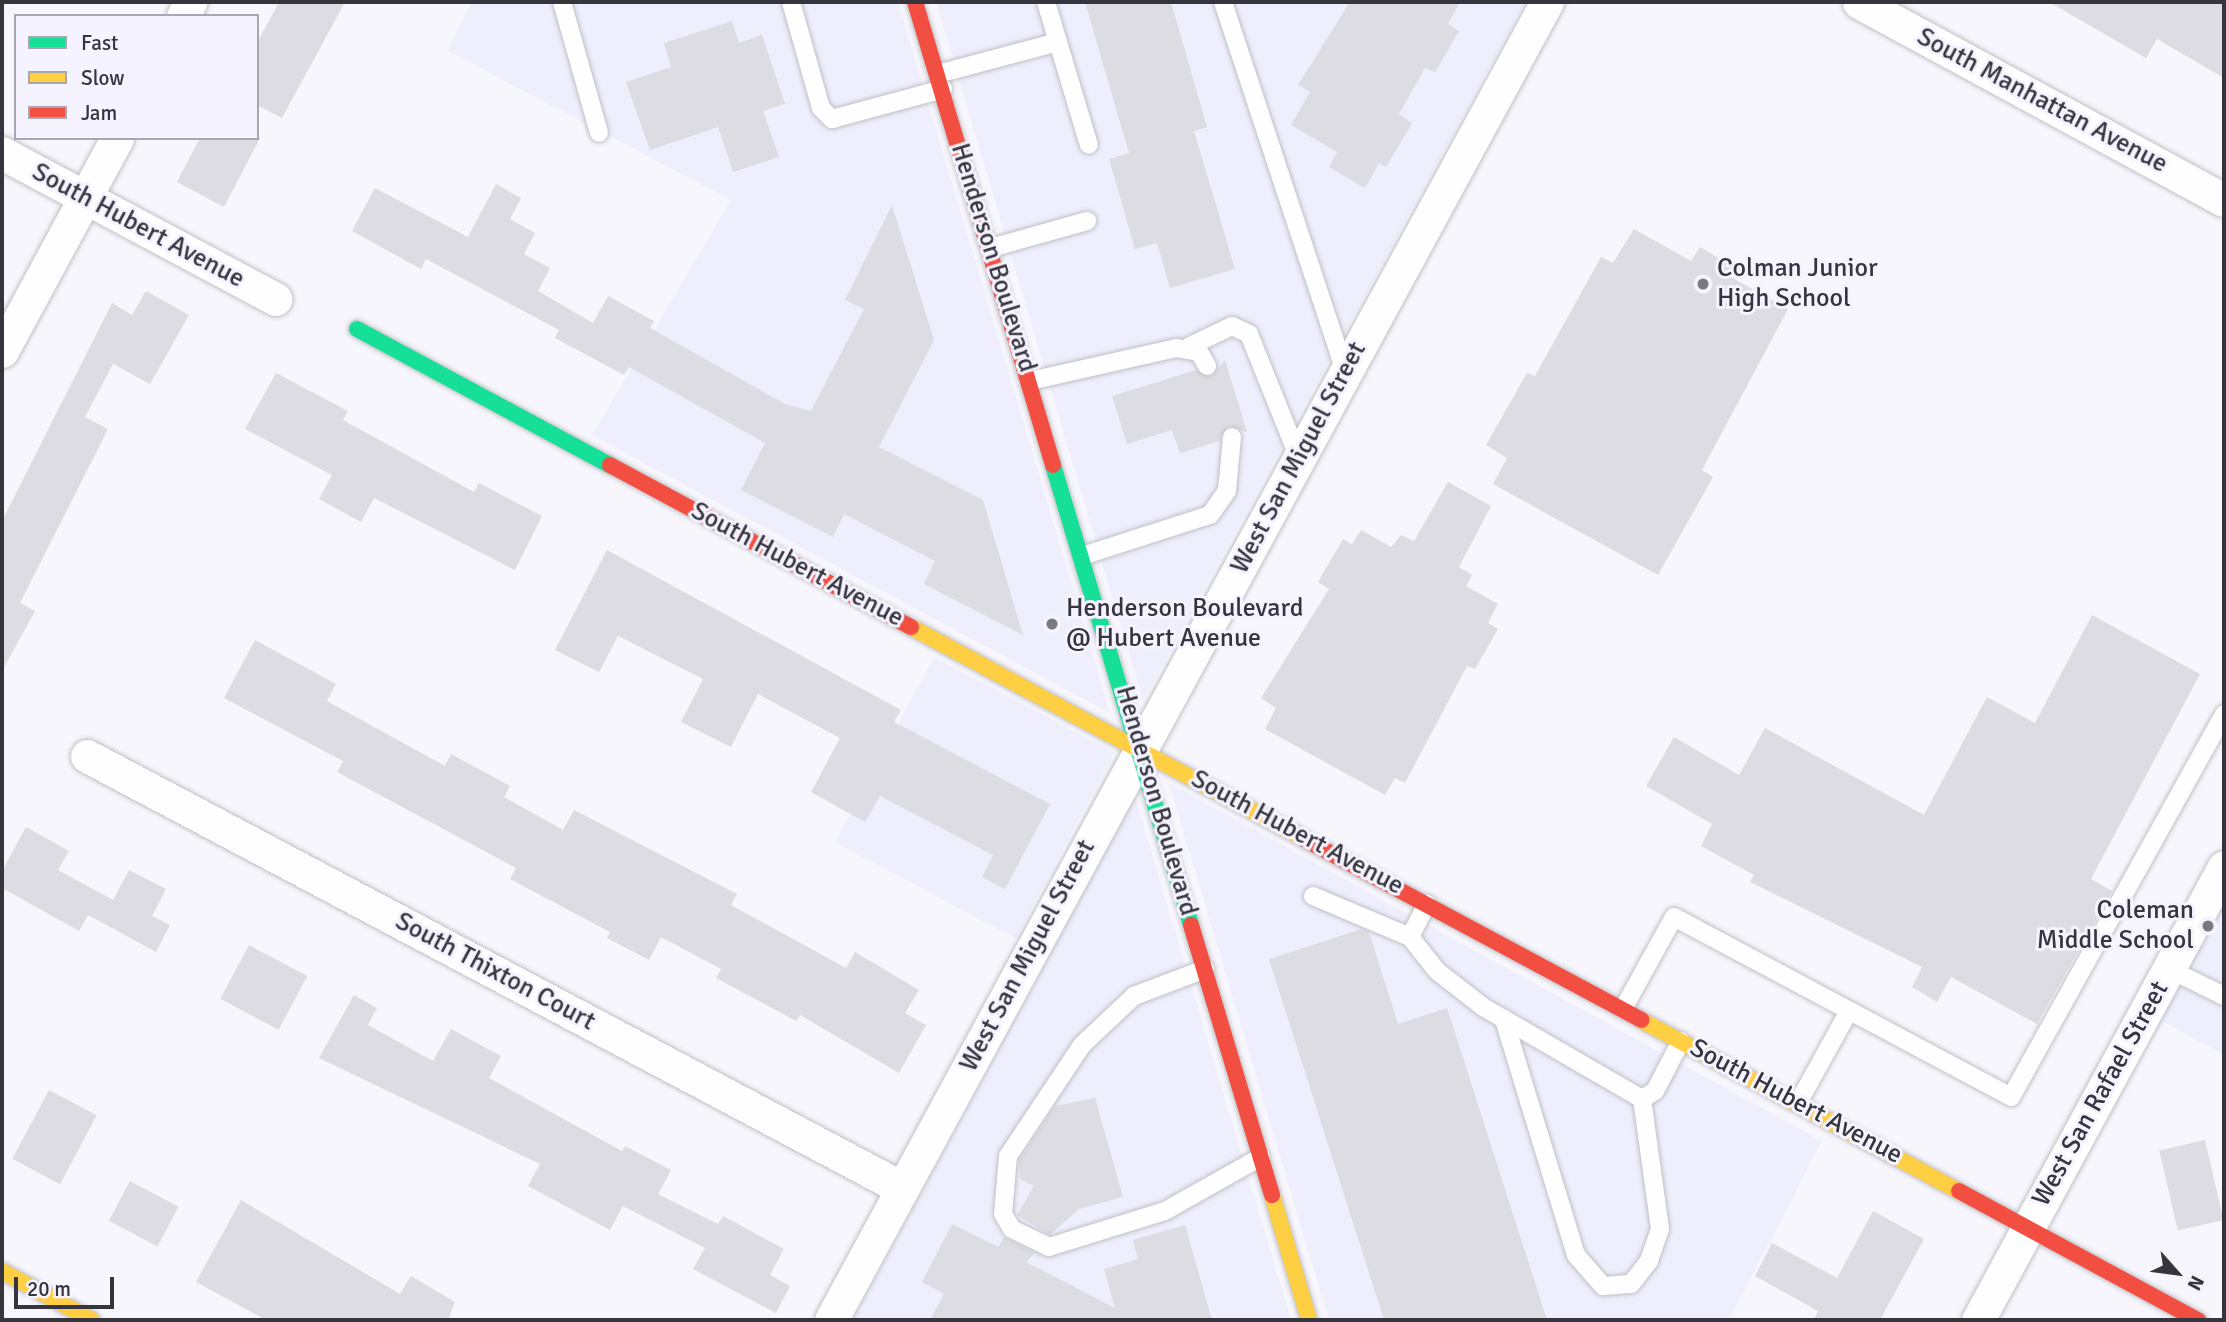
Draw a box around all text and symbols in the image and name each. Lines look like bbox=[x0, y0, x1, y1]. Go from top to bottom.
legend bbox=[14, 14, 259, 140]
street label: South Manhattan Avenue bbox=[1911, 22, 2173, 180]
text: Fast bbox=[81, 30, 118, 56]
text: Slow bbox=[81, 65, 125, 91]
text: Jam bbox=[81, 100, 117, 126]
street label: Henderson Boulevard bbox=[943, 140, 1043, 376]
street label: South Hubert Avenue bbox=[27, 157, 249, 295]
place label: Colman Junior High School bbox=[1717, 253, 1878, 314]
marker: Colman Junior High School bbox=[1695, 276, 1711, 292]
street label: West San Miguel Street bbox=[1225, 337, 1373, 579]
street label: South Hubert Avenue bbox=[686, 496, 908, 634]
place label: Henderson Boulevard @ Hubert Avenue bbox=[1066, 593, 1304, 654]
marker: Henderson Boulevard @ Hubert Avenue bbox=[1044, 616, 1060, 632]
street label: Henderson Boulevard bbox=[1108, 683, 1204, 919]
street label: South Hubert Avenue bbox=[1186, 764, 1408, 902]
street label: West San Miguel Street bbox=[954, 835, 1102, 1077]
place label: Coleman Middle School bbox=[2037, 895, 2194, 956]
street label: South Thixton Court bbox=[390, 906, 600, 1038]
marker: Coleman Middle School bbox=[2200, 918, 2216, 934]
street label: West San Rafael Street bbox=[2026, 976, 2176, 1212]
street label: South Hubert Avenue bbox=[1685, 1033, 1907, 1171]
north arrow bbox=[2142, 1238, 2212, 1308]
scale bar bbox=[18, 1262, 117, 1306]
text: N bbox=[2182, 1271, 2209, 1294]
text: 20 m bbox=[27, 1276, 71, 1302]

